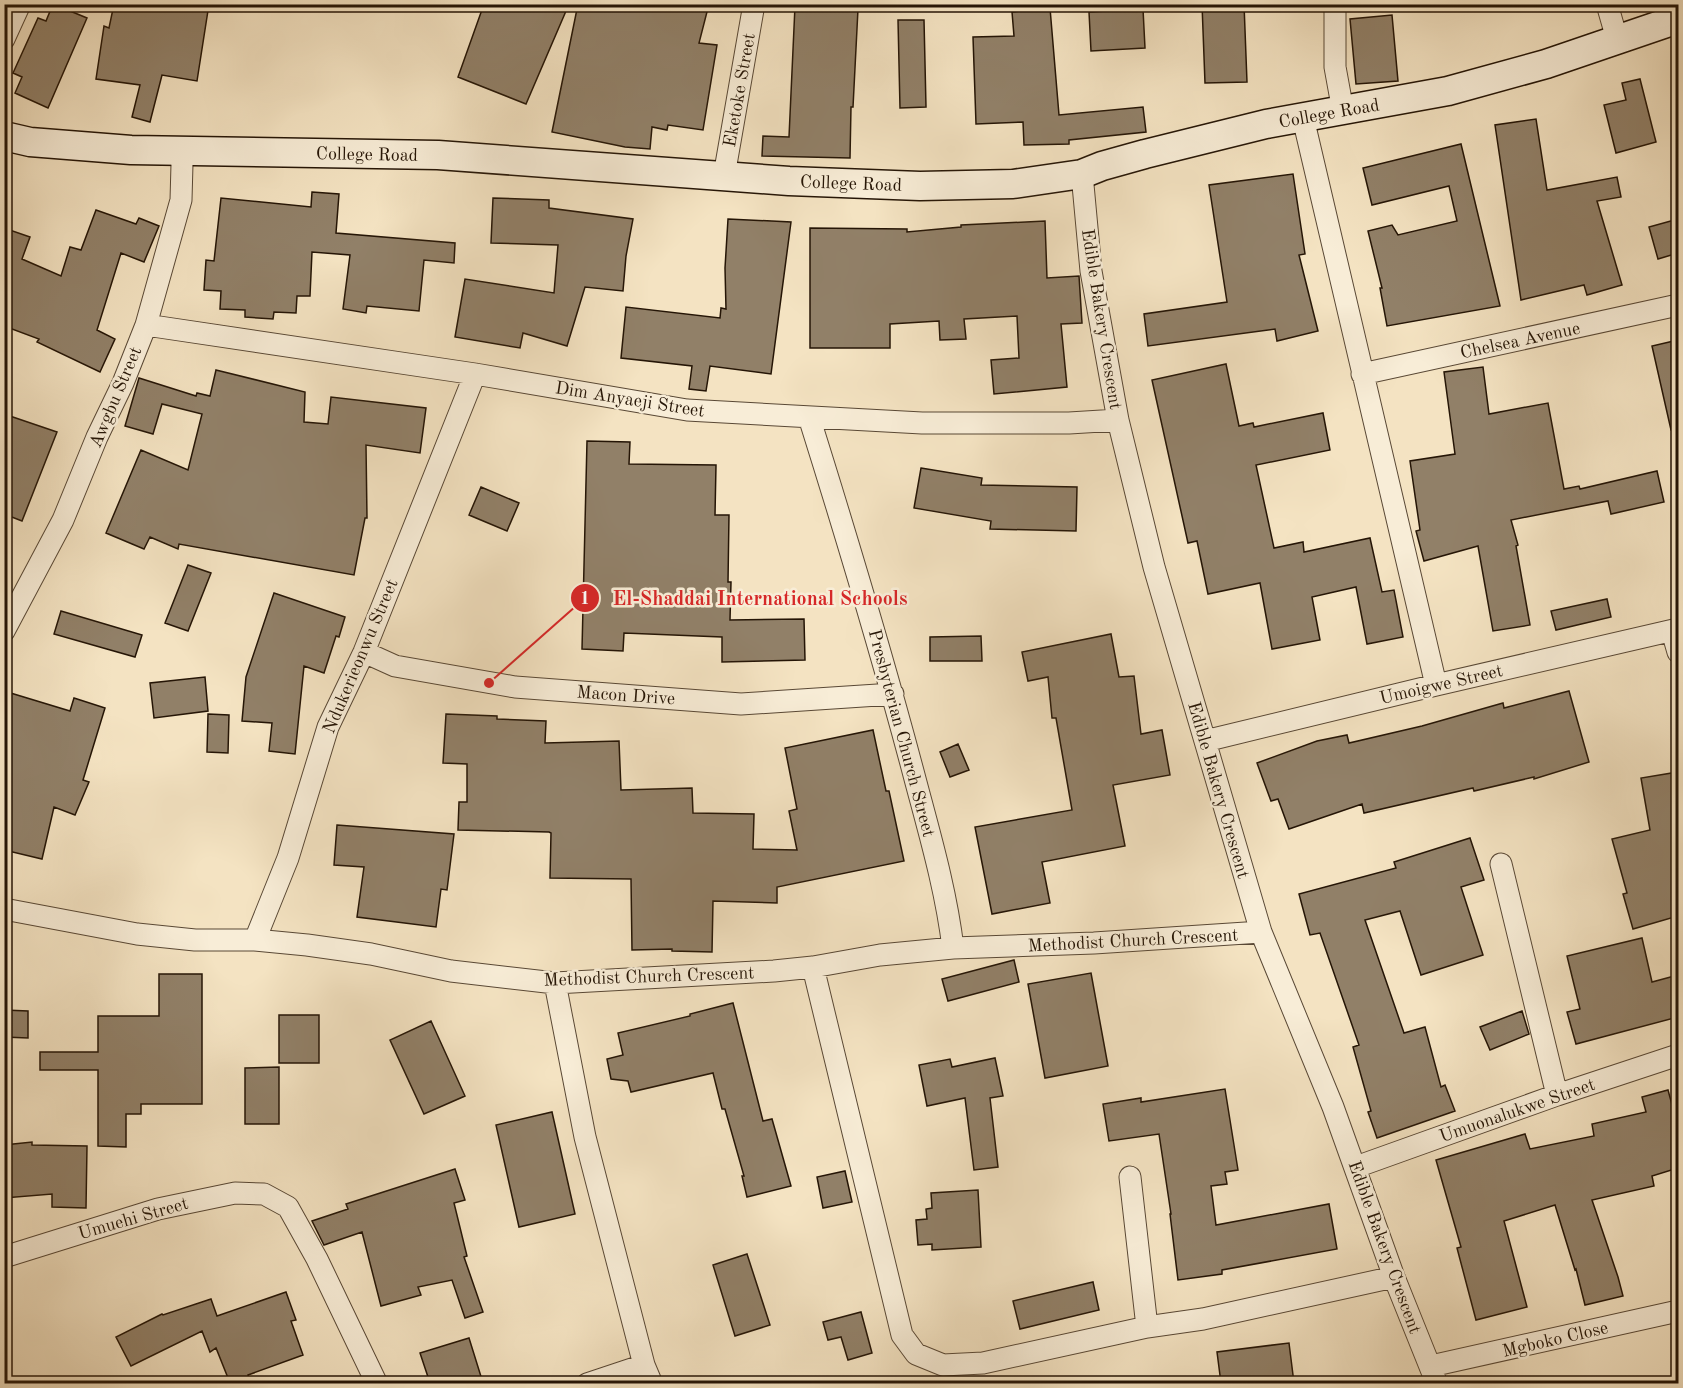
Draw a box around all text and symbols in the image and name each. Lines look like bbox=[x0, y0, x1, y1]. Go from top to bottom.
street label: Eketoke Street bbox=[721, 32, 759, 149]
street label: College Road bbox=[1277, 96, 1381, 132]
street label: College Road bbox=[316, 145, 418, 165]
street label: College Road bbox=[800, 173, 902, 195]
street label: Edible Bakery Crescent bbox=[1078, 228, 1124, 411]
street label: Chelsea Avenue bbox=[1459, 319, 1582, 362]
street label: Awgbu Street bbox=[87, 344, 145, 451]
street label: Dim Anyaeji Street bbox=[554, 379, 706, 421]
street label: Ndukerieonwu Street bbox=[320, 576, 402, 736]
callout: El-Shaddai International Schools bbox=[570, 579, 919, 617]
text: 1 bbox=[580, 590, 590, 608]
text: El-Shaddai International Schools bbox=[612, 590, 908, 610]
street label: Presbyterian Church Street bbox=[865, 627, 937, 839]
street label: Umoigwe Street bbox=[1378, 662, 1505, 708]
street label: Macon Drive bbox=[576, 684, 676, 708]
street label: Edible Bakery Crescent bbox=[1184, 700, 1252, 881]
street label: Methodist Church Crescent bbox=[1027, 926, 1239, 956]
street label: Methodist Church Crescent bbox=[543, 964, 755, 990]
street label: Umuonalukwe Street bbox=[1437, 1076, 1598, 1146]
street label: Edible Bakery Crescent bbox=[1344, 1158, 1424, 1336]
street label: Umuehi Street bbox=[76, 1195, 190, 1243]
street label: Mgboko Close bbox=[1500, 1319, 1610, 1361]

